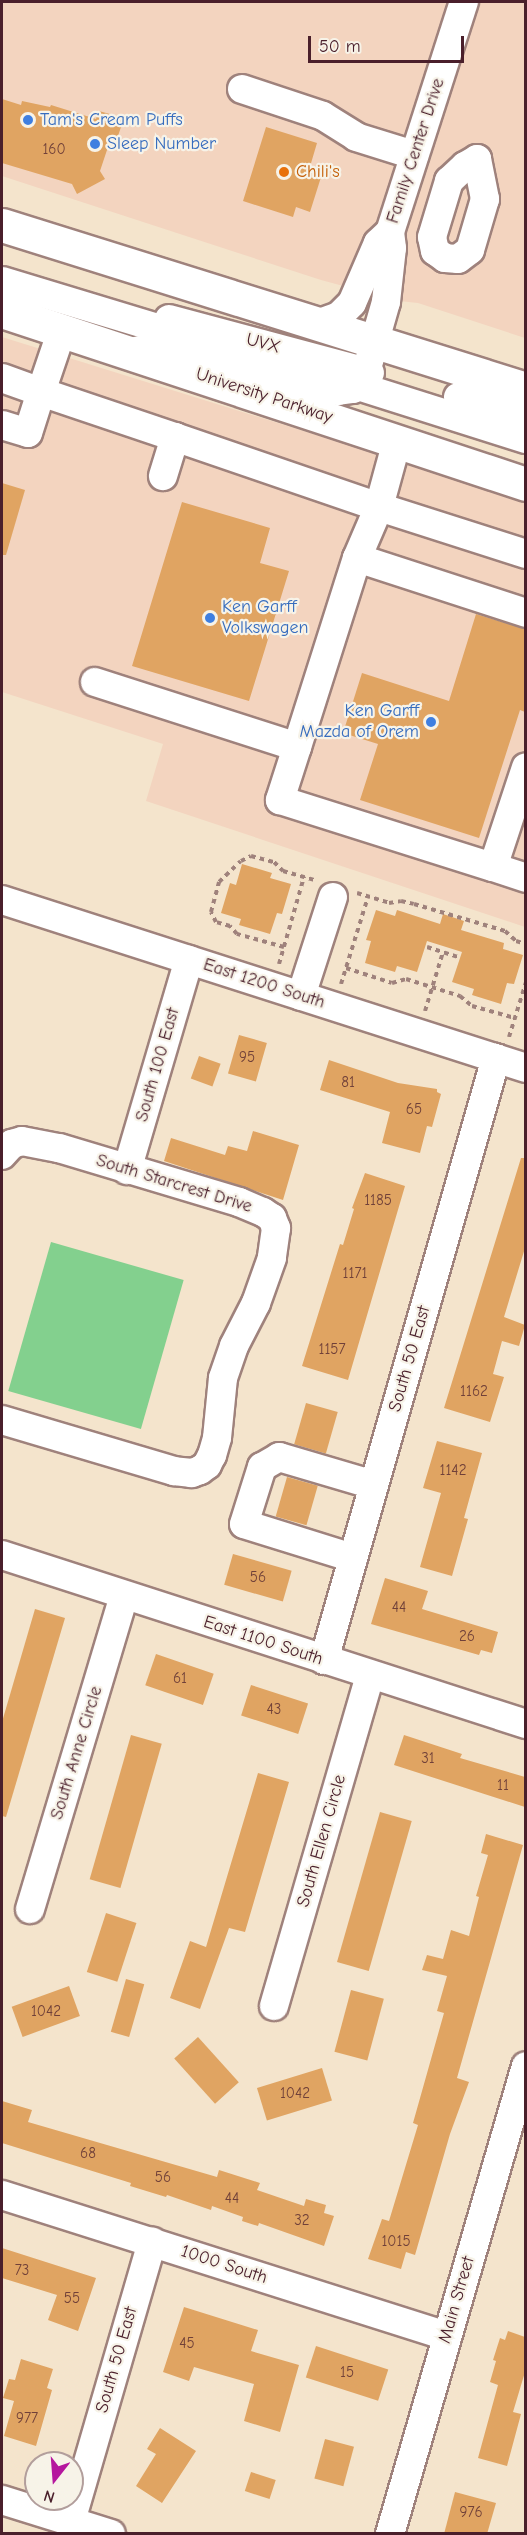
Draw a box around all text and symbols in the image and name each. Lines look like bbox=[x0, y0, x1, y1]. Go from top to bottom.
scale bar bbox=[311, 24, 467, 62]
text: 50 m bbox=[319, 36, 361, 57]
street label: Family Center Drive bbox=[382, 76, 450, 226]
place label: Tam's Cream Puffs bbox=[40, 109, 183, 131]
marker: Tam's Cream Puffs bbox=[21, 113, 35, 127]
place label: Sleep Number bbox=[107, 133, 216, 155]
marker: Sleep Number bbox=[88, 137, 102, 151]
house number: 160 bbox=[42, 141, 66, 159]
place label: Chili's bbox=[296, 161, 340, 183]
marker: Chili's bbox=[277, 165, 291, 179]
street label: UVX bbox=[244, 329, 282, 359]
street label: University Parkway bbox=[193, 364, 335, 428]
place label: Ken Garff Volkswagen bbox=[222, 597, 308, 640]
marker: Ken Garff Volkswagen bbox=[203, 611, 217, 625]
place label: Ken Garff Mazda of Orem bbox=[300, 701, 419, 744]
marker: Ken Garff Mazda of Orem bbox=[424, 715, 438, 729]
street label: East 1200 South bbox=[200, 954, 328, 1014]
street label: South 100 East bbox=[131, 1006, 185, 1124]
house number: 95 bbox=[239, 1049, 255, 1067]
house number: 81 bbox=[341, 1074, 355, 1092]
house number: 65 bbox=[406, 1101, 422, 1119]
street label: South Starcrest Drive bbox=[93, 1150, 255, 1218]
house number: 1185 bbox=[364, 1192, 392, 1210]
house number: 1171 bbox=[343, 1265, 367, 1283]
street label: South 50 East bbox=[385, 1304, 435, 1414]
house number: 1157 bbox=[318, 1341, 346, 1359]
house number: 1162 bbox=[460, 1383, 488, 1401]
house number: 1142 bbox=[440, 1462, 466, 1480]
house number: 56 bbox=[250, 1569, 266, 1587]
house number: 44 bbox=[392, 1599, 406, 1617]
street label: East 1100 South bbox=[200, 1612, 326, 1670]
house number: 26 bbox=[459, 1628, 475, 1646]
house number: 61 bbox=[173, 1670, 187, 1688]
street label: South Anne Circle bbox=[46, 1684, 108, 1822]
house number: 43 bbox=[267, 1701, 281, 1719]
house number: 31 bbox=[421, 1750, 435, 1768]
street label: South Ellen Circle bbox=[293, 1772, 351, 1910]
house number: 11 bbox=[497, 1777, 509, 1795]
house number: 1042 bbox=[31, 2003, 61, 2021]
house number: 1042 bbox=[280, 2085, 310, 2103]
house number: 68 bbox=[80, 2145, 96, 2163]
house number: 56 bbox=[155, 2169, 171, 2187]
house number: 44 bbox=[225, 2190, 239, 2208]
house number: 32 bbox=[294, 2212, 310, 2230]
house number: 1015 bbox=[381, 2233, 411, 2251]
street label: 1000 South bbox=[178, 2241, 270, 2289]
street label: Main Street bbox=[434, 2254, 480, 2346]
house number: 73 bbox=[15, 2262, 29, 2280]
house number: 55 bbox=[64, 2290, 80, 2308]
street label: South 50 East bbox=[92, 2305, 142, 2415]
house number: 45 bbox=[179, 2335, 195, 2353]
house number: 15 bbox=[340, 2364, 354, 2382]
house number: 977 bbox=[16, 2410, 38, 2428]
north arrow bbox=[24, 2451, 84, 2511]
text: N bbox=[42, 2486, 57, 2506]
house number: 976 bbox=[459, 2504, 483, 2522]

